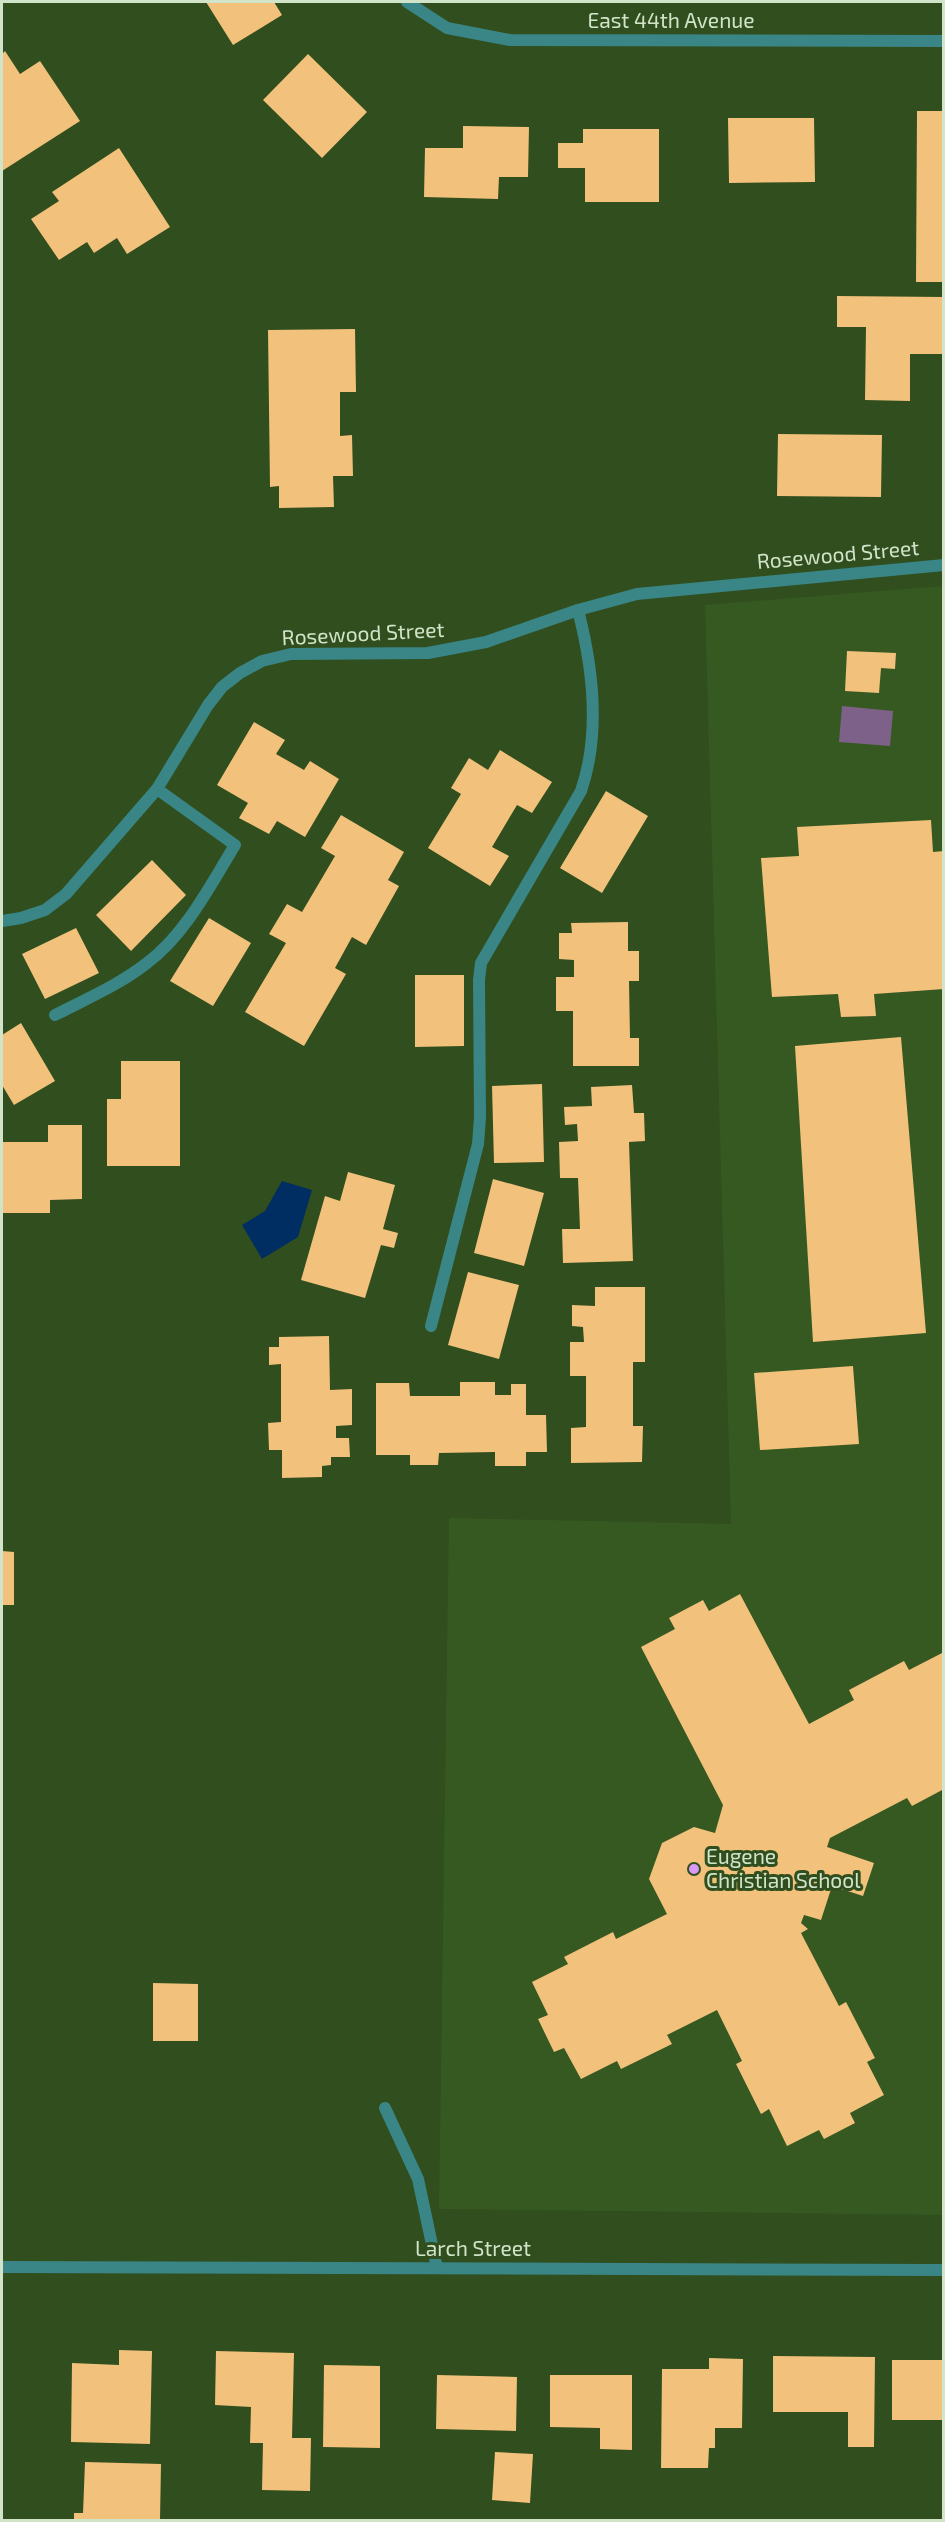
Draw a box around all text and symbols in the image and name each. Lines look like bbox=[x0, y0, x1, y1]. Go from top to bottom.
street label: East 44th Avenue bbox=[587, 7, 755, 32]
street label: Rosewood Street bbox=[756, 534, 920, 573]
street label: Rosewood Street bbox=[281, 616, 445, 649]
place label: Eugene Christian School bbox=[706, 1843, 861, 1892]
marker: Eugene Christian School bbox=[687, 1862, 701, 1876]
street label: Larch Street bbox=[415, 2235, 531, 2260]

